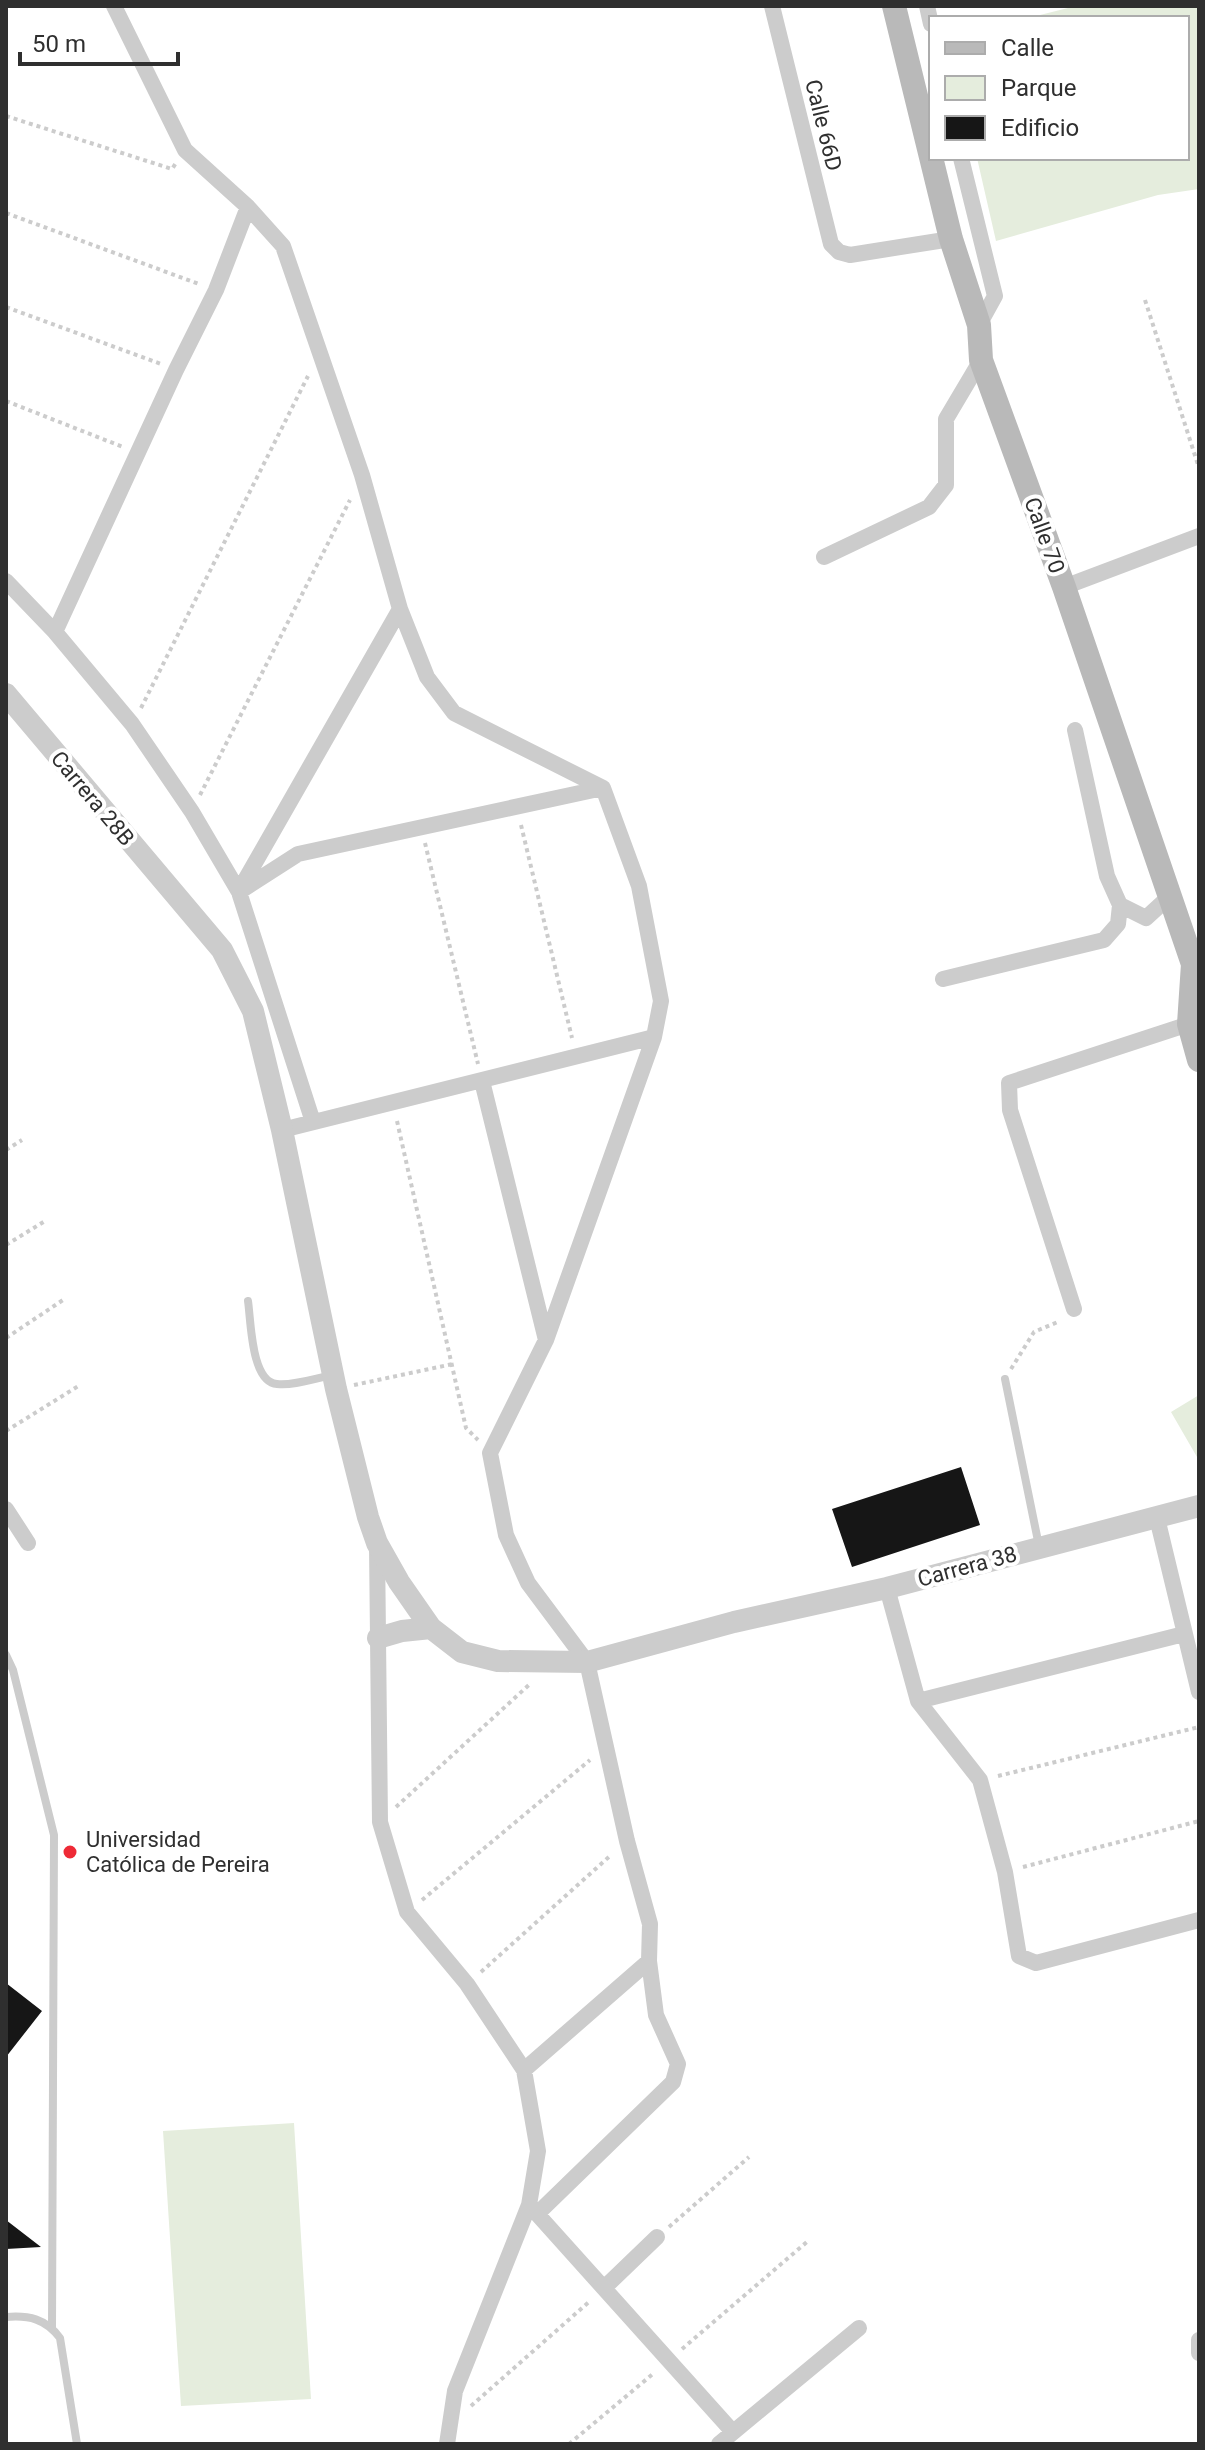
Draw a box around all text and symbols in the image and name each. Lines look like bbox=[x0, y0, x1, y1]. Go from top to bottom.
scale bar bbox=[20, 16, 178, 66]
legend bbox=[929, 16, 1189, 160]
text: 50 m bbox=[32, 30, 86, 58]
text: Calle bbox=[1001, 34, 1054, 62]
text: Parque bbox=[1001, 74, 1077, 102]
street label: Calle 66D bbox=[800, 77, 847, 173]
text: Edificio bbox=[1001, 114, 1079, 142]
street label: Calle 70 bbox=[1019, 494, 1070, 576]
street label: Carrera 28B bbox=[46, 746, 139, 851]
street label: Carrera 38 bbox=[915, 1541, 1020, 1592]
place label: Universidad Católica de Pereira bbox=[86, 1827, 270, 1877]
marker: Universidad Católica de Pereira bbox=[61, 1843, 79, 1861]

